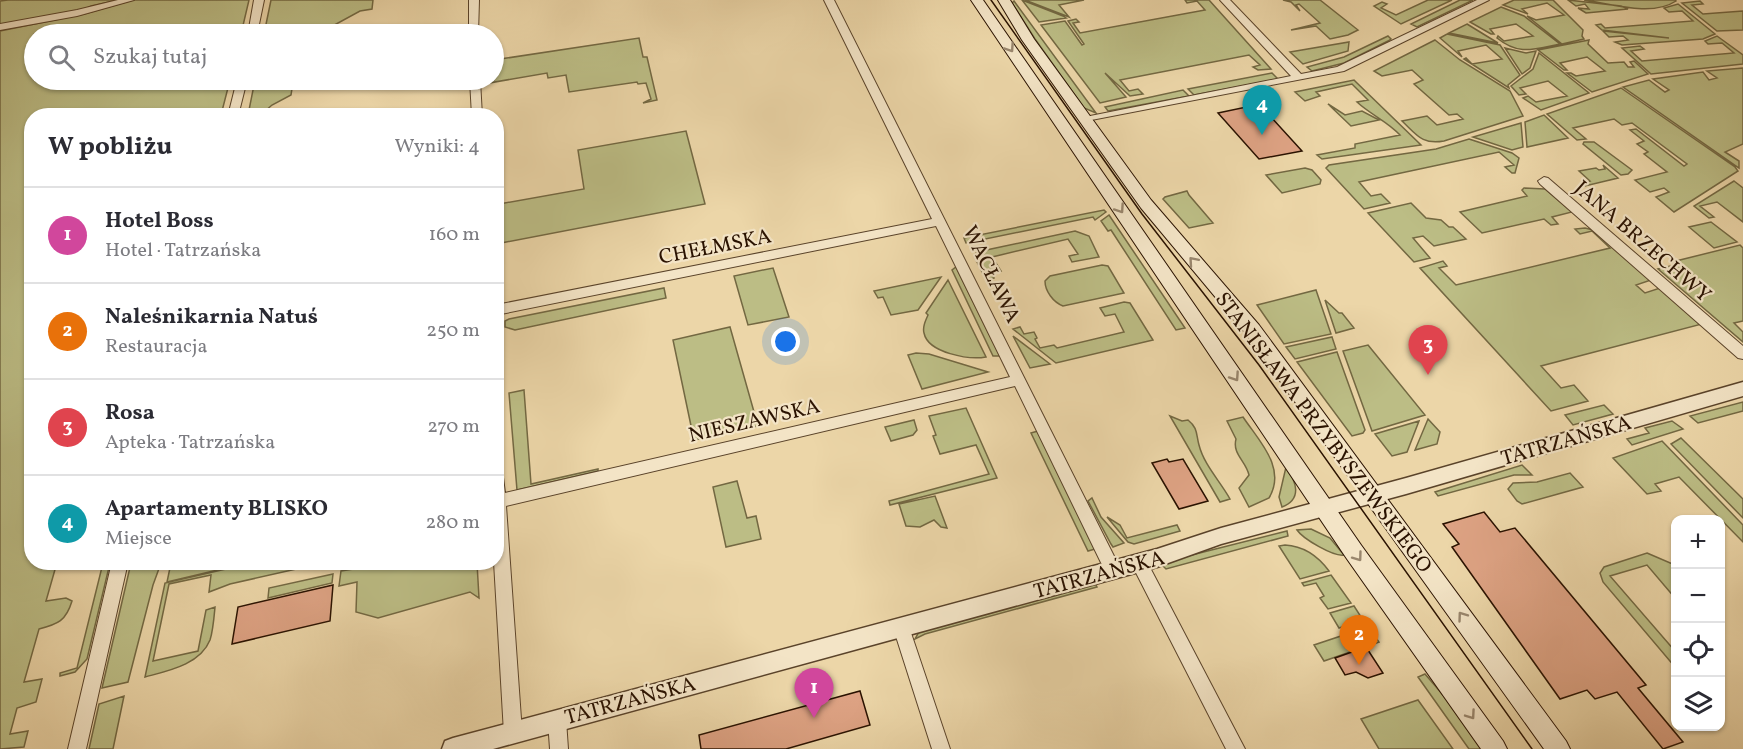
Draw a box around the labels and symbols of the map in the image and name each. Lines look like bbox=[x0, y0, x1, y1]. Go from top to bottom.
one-way arrow bbox=[1003, 42, 1014, 53]
pin: 4 bbox=[1242, 86, 1282, 135]
street label: JANA BRZECHWY bbox=[1567, 174, 1717, 310]
one-way arrow bbox=[1113, 203, 1124, 214]
street label: WACŁAWA bbox=[955, 221, 1027, 328]
street label: CHEŁMSKA bbox=[657, 222, 774, 273]
one-way arrow bbox=[1189, 258, 1200, 268]
street label: STANISŁAWA PRZYBYSZEWSKIEGO bbox=[1207, 286, 1438, 579]
pin: 3 bbox=[1408, 326, 1448, 375]
your location bbox=[771, 327, 800, 356]
one-way arrow bbox=[1228, 370, 1239, 381]
street label: NIESZAWSKA bbox=[686, 392, 823, 451]
street label: TATRZAŃSKA bbox=[1498, 409, 1635, 474]
street label: TATRZAŃSKA bbox=[1031, 544, 1168, 607]
one-way arrow bbox=[1350, 550, 1361, 561]
one-way arrow bbox=[1458, 612, 1469, 623]
pin: 2 bbox=[1340, 616, 1378, 665]
pin: 1 bbox=[794, 668, 834, 718]
street label: TATRZAŃSKA bbox=[562, 670, 699, 733]
one-way arrow bbox=[1464, 709, 1475, 720]

